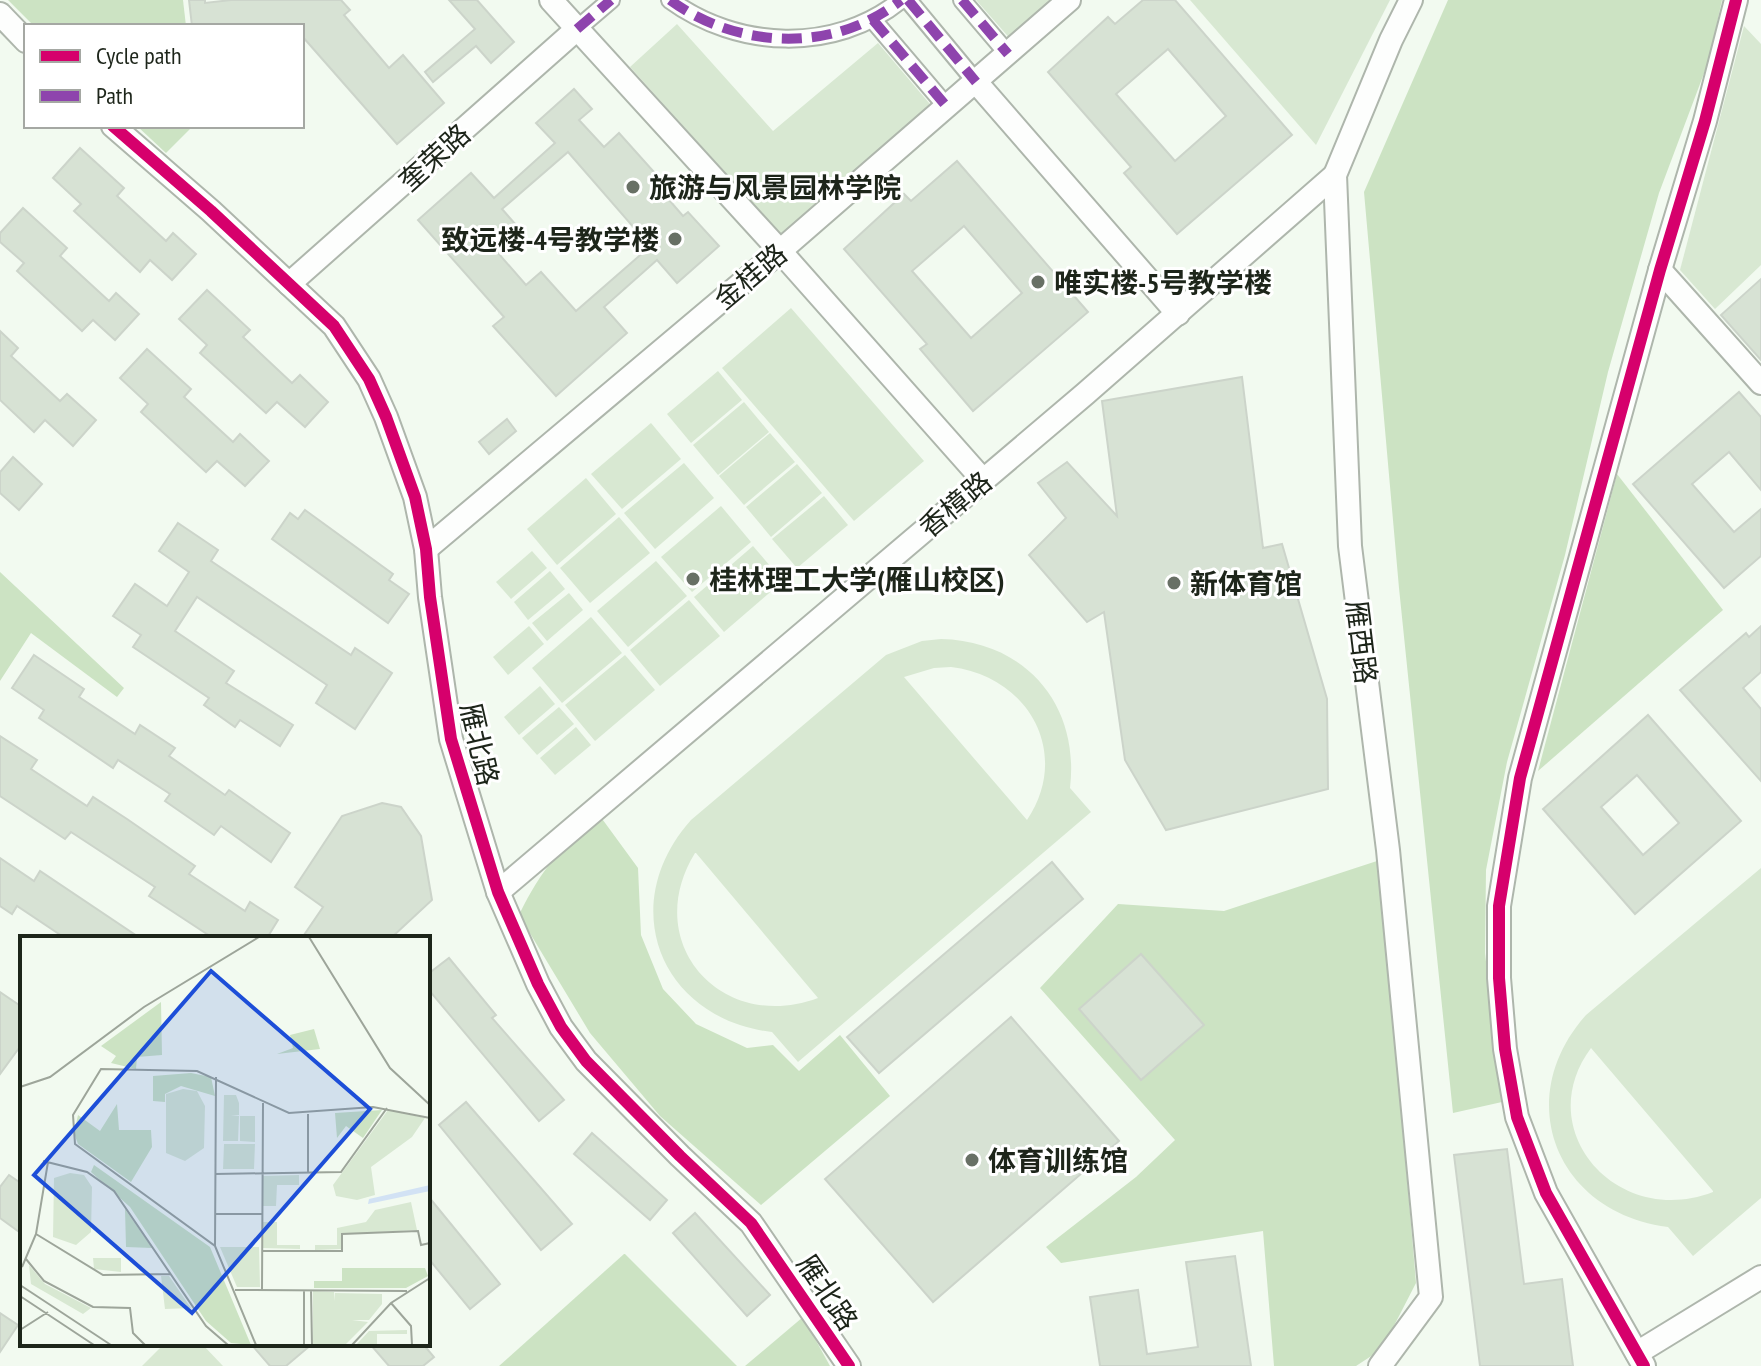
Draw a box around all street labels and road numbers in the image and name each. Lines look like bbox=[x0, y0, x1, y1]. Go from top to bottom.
street label: 奎荣路 bbox=[390, 115, 478, 199]
street label: 金桂路 bbox=[706, 235, 794, 317]
street label: 香樟路 bbox=[911, 463, 999, 545]
street label: 雁西路 bbox=[1339, 598, 1385, 686]
street label: 雁北路 bbox=[453, 699, 507, 789]
street label: 雁北路 bbox=[789, 1247, 867, 1337]

